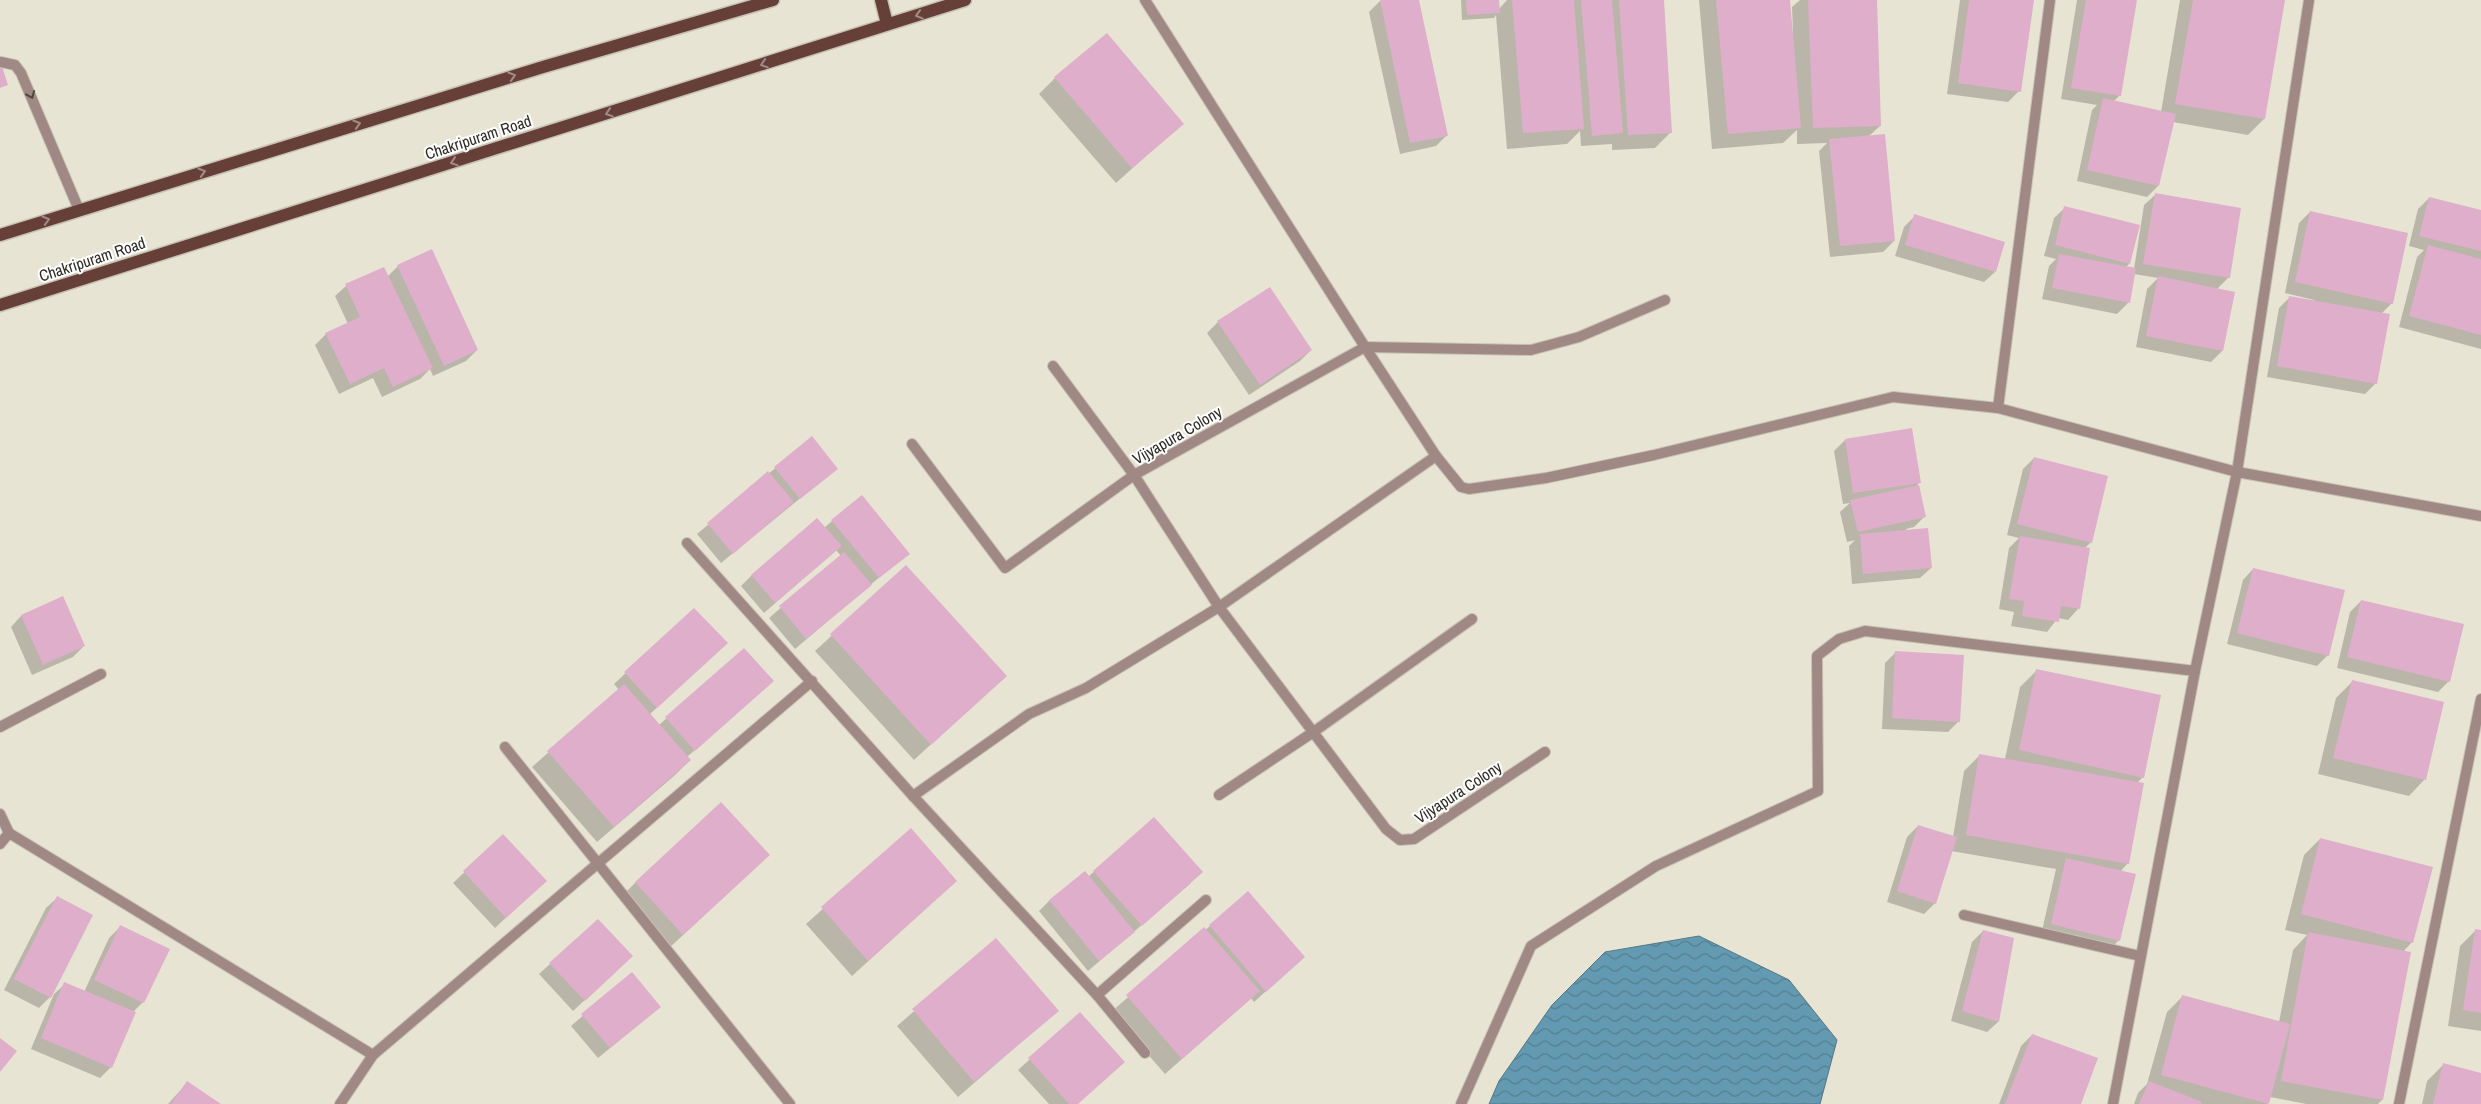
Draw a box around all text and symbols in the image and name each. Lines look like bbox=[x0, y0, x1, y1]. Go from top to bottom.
one-way arrow bbox=[915, 9, 923, 19]
one-way arrow bbox=[760, 58, 768, 68]
one-way arrow bbox=[507, 72, 516, 82]
one-way arrow bbox=[24, 90, 35, 99]
one-way arrow bbox=[605, 107, 613, 117]
street label: Chakripuram Road bbox=[422, 109, 534, 165]
one-way arrow bbox=[352, 119, 360, 129]
one-way arrow bbox=[450, 156, 459, 166]
one-way arrow bbox=[197, 167, 205, 177]
one-way arrow bbox=[42, 215, 50, 225]
street label: Chakripuram Road bbox=[36, 231, 148, 287]
street label: Vijyapura Colony bbox=[1128, 400, 1226, 469]
street label: Vijyapura Colony bbox=[1410, 755, 1506, 828]

